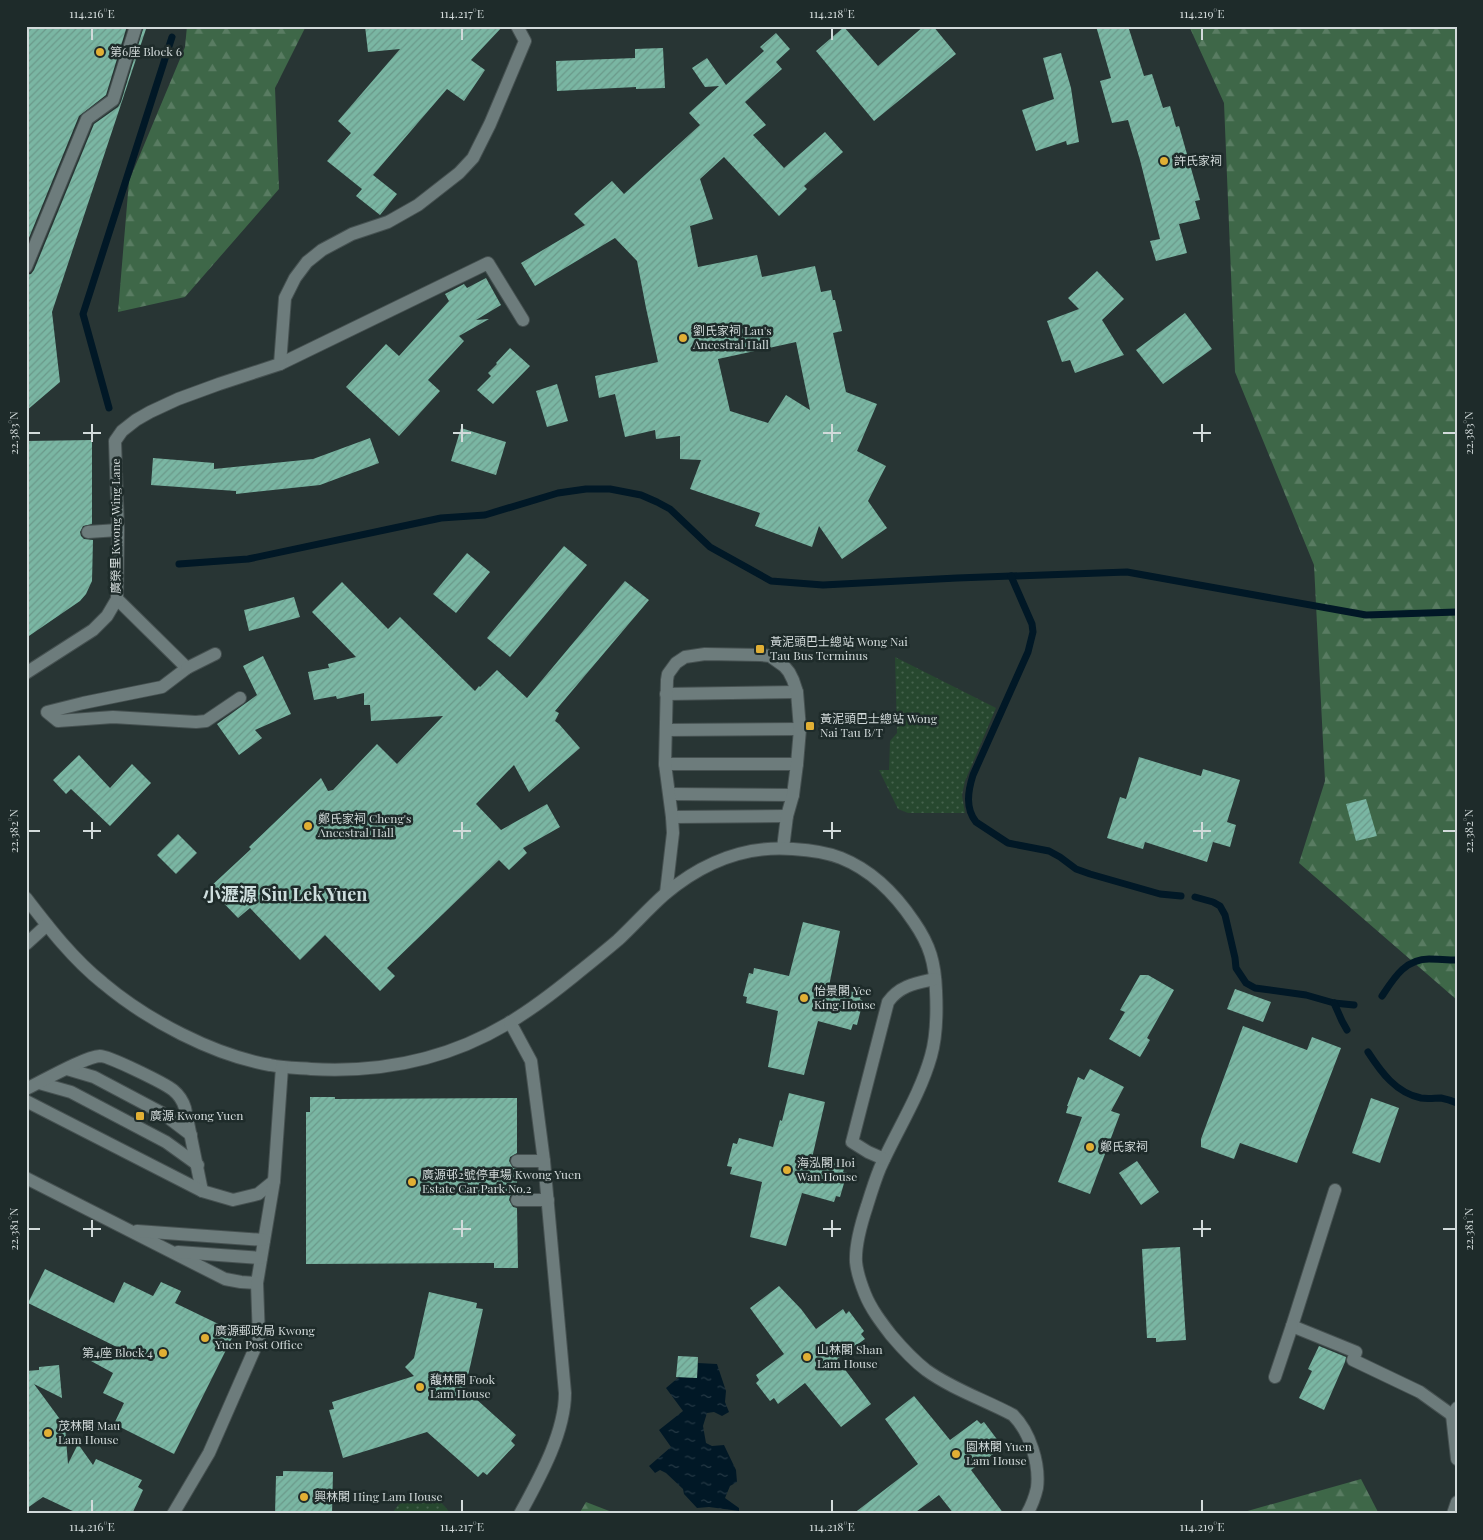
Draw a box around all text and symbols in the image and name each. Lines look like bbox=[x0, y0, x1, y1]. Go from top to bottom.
text: 114.216°E bbox=[69, 5, 115, 21]
text: 114.217°E bbox=[440, 5, 484, 21]
text: 114.218°E bbox=[809, 5, 855, 21]
text: 114.219°E bbox=[1179, 5, 1225, 21]
place label: 第6座 Block 6 bbox=[110, 43, 182, 59]
marker: 第6座 Block 6 bbox=[94, 46, 106, 58]
place label: 許氏家祠 bbox=[1174, 152, 1222, 168]
marker: 許氏家祠 bbox=[1158, 155, 1170, 167]
place label: 劉氏家祠 Lau's Ancestral Hall bbox=[692, 322, 772, 352]
marker: 劉氏家祠 Lau's Ancestral Hall bbox=[677, 332, 689, 344]
text: 22.383°N bbox=[5, 411, 21, 455]
text: 22.383°N bbox=[1460, 411, 1476, 455]
street label: 廣榮里 Kwong Wing Lane bbox=[107, 458, 123, 594]
place label: 黃泥頭巴士總站 Wong Nai Tau Bus Terminus bbox=[770, 633, 908, 663]
marker: 黃泥頭巴士總站 Wong Nai Tau Bus Terminus bbox=[754, 643, 766, 655]
place label: 黃泥頭巴士總站 Wong Nai Tau B/T bbox=[820, 710, 938, 740]
marker: 黃泥頭巴士總站 Wong Nai Tau B/T bbox=[804, 720, 816, 732]
text: 22.382°N bbox=[5, 808, 21, 853]
text: 22.382°N bbox=[1460, 808, 1476, 853]
place label: 鄭氏家祠 Cheng's Ancestral Hall bbox=[317, 810, 411, 840]
marker: 鄭氏家祠 Cheng's Ancestral Hall bbox=[302, 820, 314, 832]
district label: 小瀝源 Siu Lek Yuen bbox=[203, 882, 367, 906]
place label: 怡景閣 Yee King House bbox=[814, 982, 876, 1012]
marker: 怡景閣 Yee King House bbox=[798, 992, 810, 1004]
place label: 廣源 Kwong Yuen bbox=[150, 1107, 244, 1123]
marker: 廣源 Kwong Yuen bbox=[134, 1110, 146, 1122]
place label: 鄭氏家祠 bbox=[1100, 1138, 1148, 1154]
marker: 鄭氏家祠 bbox=[1084, 1141, 1096, 1153]
place label: 海泓閣 Hoi Wan House bbox=[796, 1154, 857, 1184]
marker: 海泓閣 Hoi Wan House bbox=[781, 1164, 793, 1176]
place label: 廣源邨2號停車場 Kwong Yuen Estate Car Park No.2 bbox=[422, 1166, 581, 1196]
marker: 廣源邨2號停車場 Kwong Yuen Estate Car Park No.2 bbox=[406, 1176, 418, 1188]
text: 22.381°N bbox=[5, 1207, 21, 1250]
text: 22.381°N bbox=[1460, 1207, 1476, 1250]
place label: 廣源郵政局 Kwong Yuen Post Office bbox=[214, 1322, 316, 1352]
marker: 廣源郵政局 Kwong Yuen Post Office bbox=[199, 1332, 211, 1344]
place label: 山林閣 Shan Lam House bbox=[817, 1341, 883, 1371]
place label: 第4座 Block 4 bbox=[82, 1344, 153, 1360]
marker: 第4座 Block 4 bbox=[157, 1347, 169, 1359]
marker: 山林閣 Shan Lam House bbox=[801, 1351, 813, 1363]
place label: 馥林閣 Fook Lam House bbox=[430, 1371, 496, 1401]
marker: 馥林閣 Fook Lam House bbox=[414, 1381, 426, 1393]
place label: 茂林閣 Mau Lam House bbox=[58, 1417, 120, 1447]
marker: 茂林閣 Mau Lam House bbox=[42, 1427, 54, 1439]
place label: 園林閣 Yuen Lam House bbox=[966, 1438, 1032, 1468]
marker: 園林閣 Yuen Lam House bbox=[950, 1448, 962, 1460]
place label: 興林閣 Hing Lam House bbox=[314, 1488, 443, 1504]
marker: 興林閣 Hing Lam House bbox=[298, 1491, 310, 1503]
text: 114.216°E bbox=[69, 1518, 115, 1534]
text: 114.217°E bbox=[440, 1518, 484, 1534]
text: 114.218°E bbox=[809, 1518, 855, 1534]
text: 114.219°E bbox=[1179, 1518, 1225, 1534]

